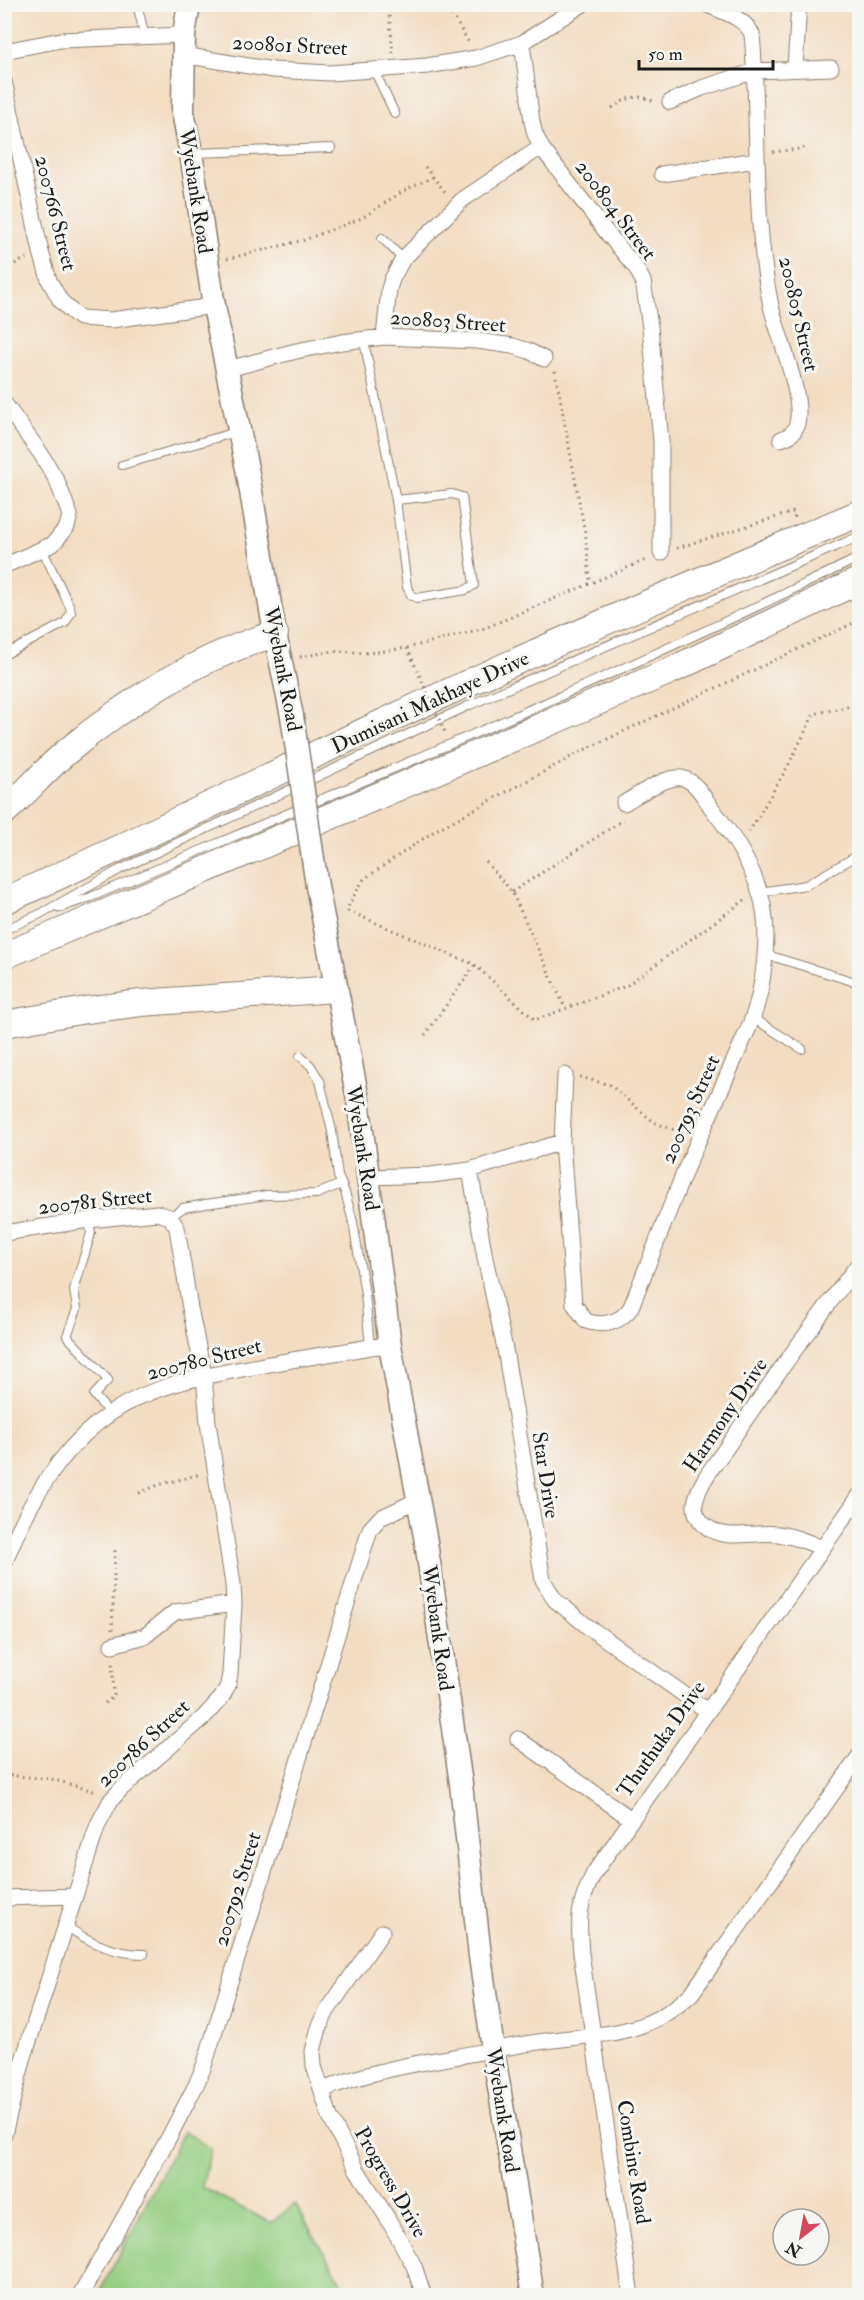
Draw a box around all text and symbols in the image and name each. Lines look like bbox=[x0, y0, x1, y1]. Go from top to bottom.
street label: 200801 Street bbox=[232, 29, 348, 62]
scale bar bbox=[639, 33, 772, 71]
text: 50 m bbox=[648, 43, 683, 66]
street label: Wyebank Road bbox=[172, 126, 219, 256]
street label: 200766 Street bbox=[28, 153, 83, 274]
street label: 200804 Street bbox=[569, 155, 662, 266]
street label: 200805 Street bbox=[772, 254, 825, 374]
street label: 200803 Street bbox=[389, 304, 507, 339]
street label: Wyebank Road bbox=[257, 603, 308, 734]
street label: Dumisani Makhaye Drive bbox=[327, 645, 534, 760]
street label: 200793 Street bbox=[655, 1051, 726, 1168]
street label: Wyebank Road bbox=[339, 1083, 386, 1213]
street label: 200781 Street bbox=[37, 1182, 153, 1221]
street label: 200780 Street bbox=[144, 1332, 265, 1387]
street label: Harmony Drive bbox=[677, 1353, 774, 1478]
street label: Star Drive bbox=[525, 1430, 566, 1521]
street label: Wyebank Road bbox=[415, 1563, 460, 1693]
street label: Thuthuka Drive bbox=[611, 1675, 712, 1803]
street label: 200786 Street bbox=[91, 1693, 196, 1793]
street label: 200792 Street bbox=[207, 1828, 268, 1950]
street label: Wyebank Road bbox=[479, 2045, 526, 2175]
street label: Combine Road bbox=[610, 2098, 657, 2227]
street label: Progress Drive bbox=[348, 2122, 433, 2243]
north arrow bbox=[771, 2207, 831, 2267]
text: N bbox=[782, 2236, 806, 2262]

